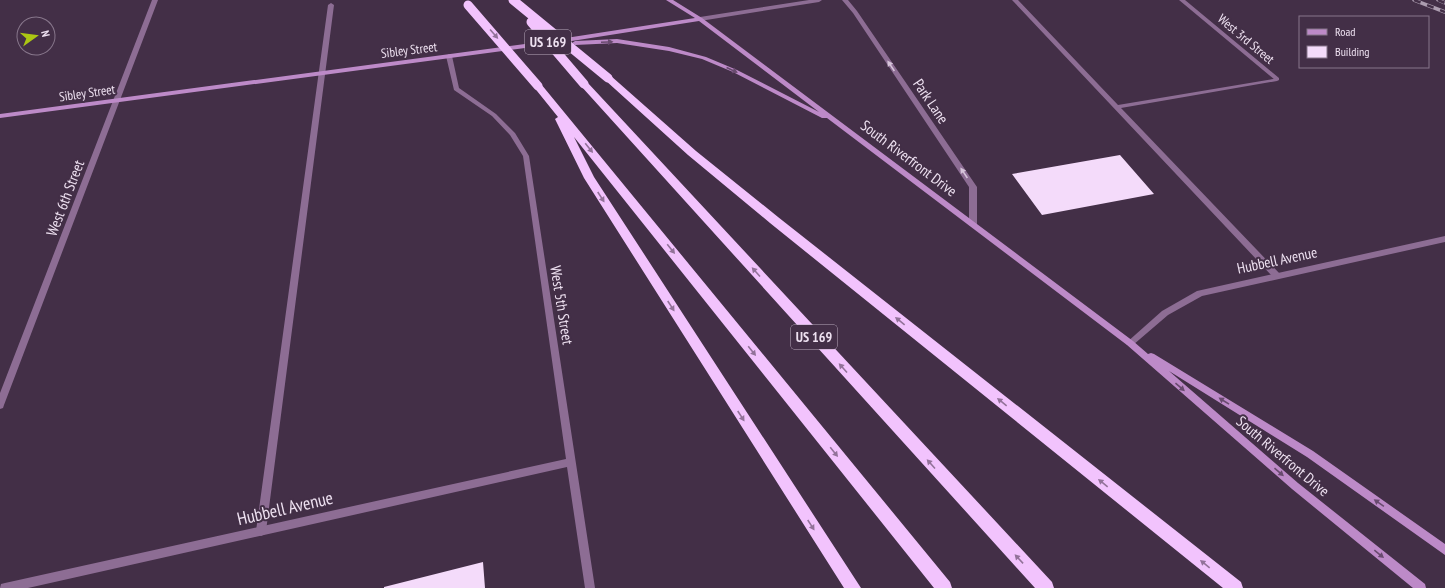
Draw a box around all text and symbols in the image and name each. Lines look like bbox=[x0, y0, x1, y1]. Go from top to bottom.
street label: West 3rd Street bbox=[1214, 10, 1278, 68]
north arrow bbox=[16, 16, 56, 56]
legend bbox=[1299, 16, 1429, 68]
text: Road bbox=[1335, 24, 1355, 39]
text: N bbox=[38, 29, 53, 38]
one-way arrow bbox=[489, 29, 498, 40]
road number: US 169 bbox=[525, 30, 571, 54]
street label: Sibley Street bbox=[380, 38, 438, 62]
one-way arrow bbox=[601, 38, 613, 45]
text: Building bbox=[1335, 44, 1370, 59]
one-way arrow bbox=[887, 61, 895, 71]
one-way arrow bbox=[727, 67, 738, 73]
street label: Park Lane bbox=[909, 75, 953, 127]
street label: Sibley Street bbox=[58, 81, 117, 105]
street label: South Riverfront Drive bbox=[857, 116, 961, 200]
one-way arrow bbox=[585, 143, 594, 154]
street label: West 6th Street bbox=[42, 157, 88, 239]
one-way arrow bbox=[960, 168, 968, 179]
one-way arrow bbox=[597, 191, 604, 203]
street label: Hubbell Avenue bbox=[1235, 242, 1319, 278]
one-way arrow bbox=[666, 244, 675, 255]
street label: West 5th Street bbox=[546, 264, 578, 346]
one-way arrow bbox=[751, 267, 760, 277]
one-way arrow bbox=[667, 301, 675, 311]
one-way arrow bbox=[894, 316, 905, 325]
road number: US 169 bbox=[791, 325, 837, 349]
one-way arrow bbox=[748, 345, 757, 356]
one-way arrow bbox=[838, 363, 848, 373]
one-way arrow bbox=[1176, 382, 1185, 391]
one-way arrow bbox=[996, 397, 1007, 406]
one-way arrow bbox=[1218, 398, 1230, 405]
one-way arrow bbox=[737, 411, 745, 421]
street label: South Riverfront Drive bbox=[1233, 412, 1333, 500]
one-way arrow bbox=[830, 447, 838, 457]
one-way arrow bbox=[926, 459, 936, 469]
one-way arrow bbox=[1274, 467, 1283, 476]
one-way arrow bbox=[1098, 478, 1109, 487]
street label: Hubbell Avenue bbox=[235, 486, 335, 530]
one-way arrow bbox=[1374, 500, 1384, 508]
one-way arrow bbox=[807, 520, 815, 530]
one-way arrow bbox=[1374, 550, 1385, 559]
one-way arrow bbox=[1015, 554, 1024, 565]
one-way arrow bbox=[1199, 559, 1210, 568]

